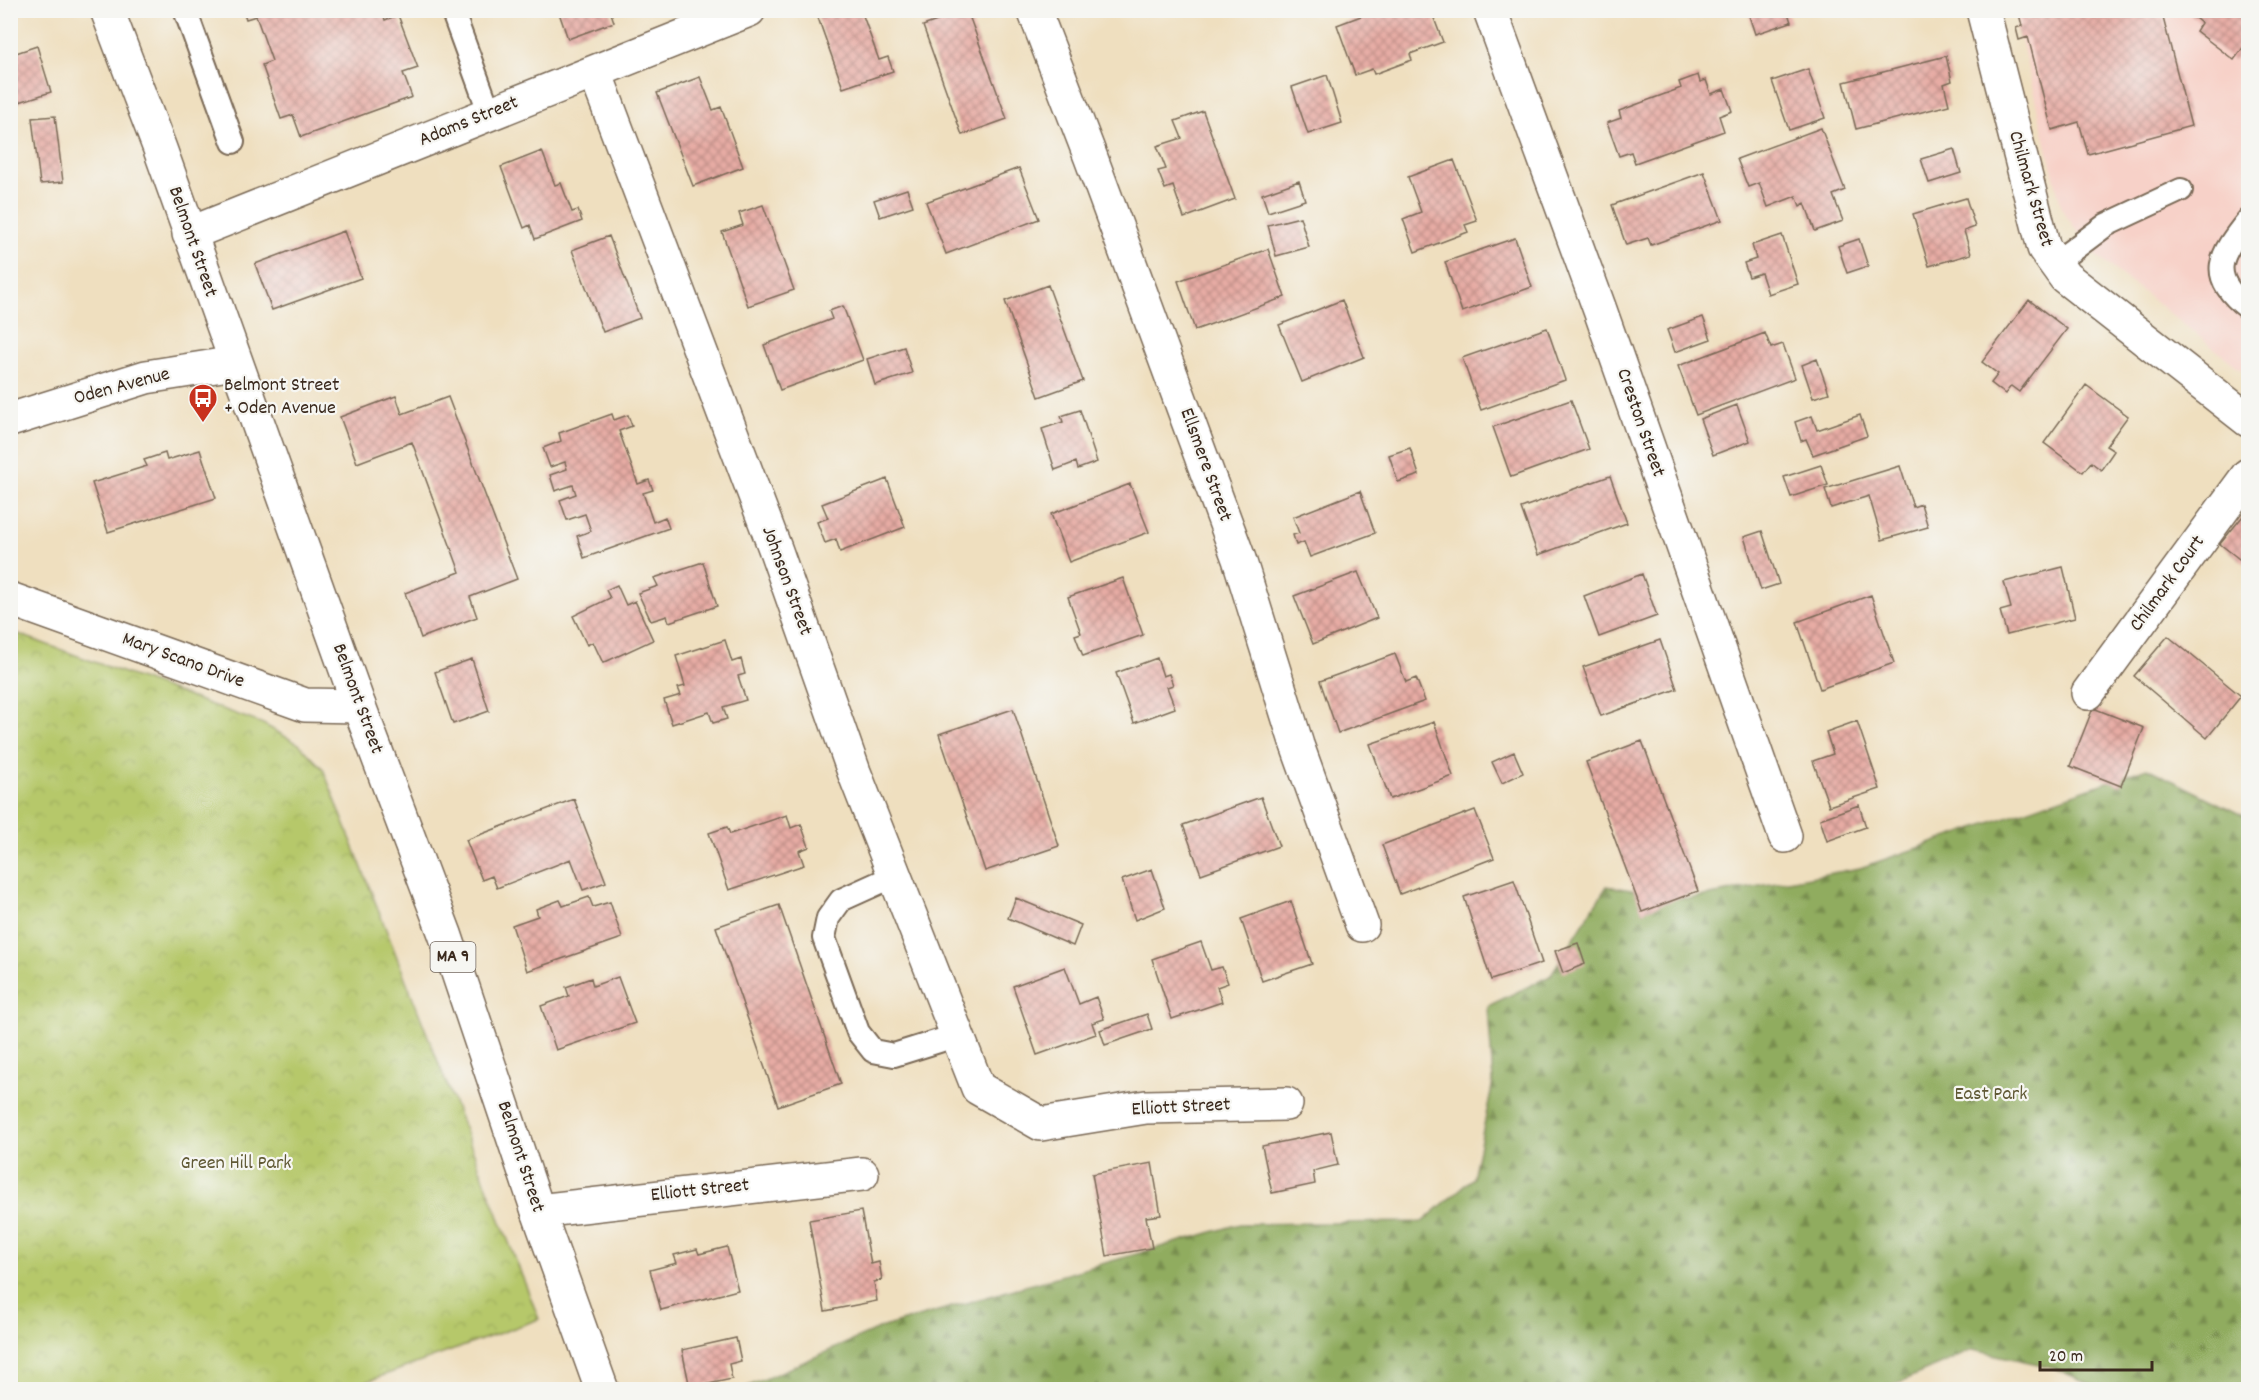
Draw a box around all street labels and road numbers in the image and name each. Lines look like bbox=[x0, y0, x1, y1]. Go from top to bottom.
street label: Adams Street bbox=[415, 89, 523, 155]
street label: Chilmark Street bbox=[2000, 128, 2060, 250]
street label: Belmont Street bbox=[160, 183, 224, 301]
street label: Oden Avenue bbox=[71, 361, 173, 413]
street label: Creston Street bbox=[1608, 365, 1672, 481]
street label: Ellsmere Street bbox=[1171, 404, 1239, 526]
street label: Johnson Street bbox=[753, 522, 819, 640]
street label: Chilmark Court bbox=[2123, 530, 2213, 638]
street label: Mary Scano Drive bbox=[118, 626, 248, 696]
street label: Belmont Street bbox=[324, 640, 390, 758]
road number: MA 9 bbox=[430, 942, 476, 972]
street label: Elliott Street bbox=[1131, 1091, 1231, 1125]
street label: Belmont Street bbox=[489, 1098, 551, 1216]
street label: Elliott Street bbox=[649, 1172, 751, 1210]

